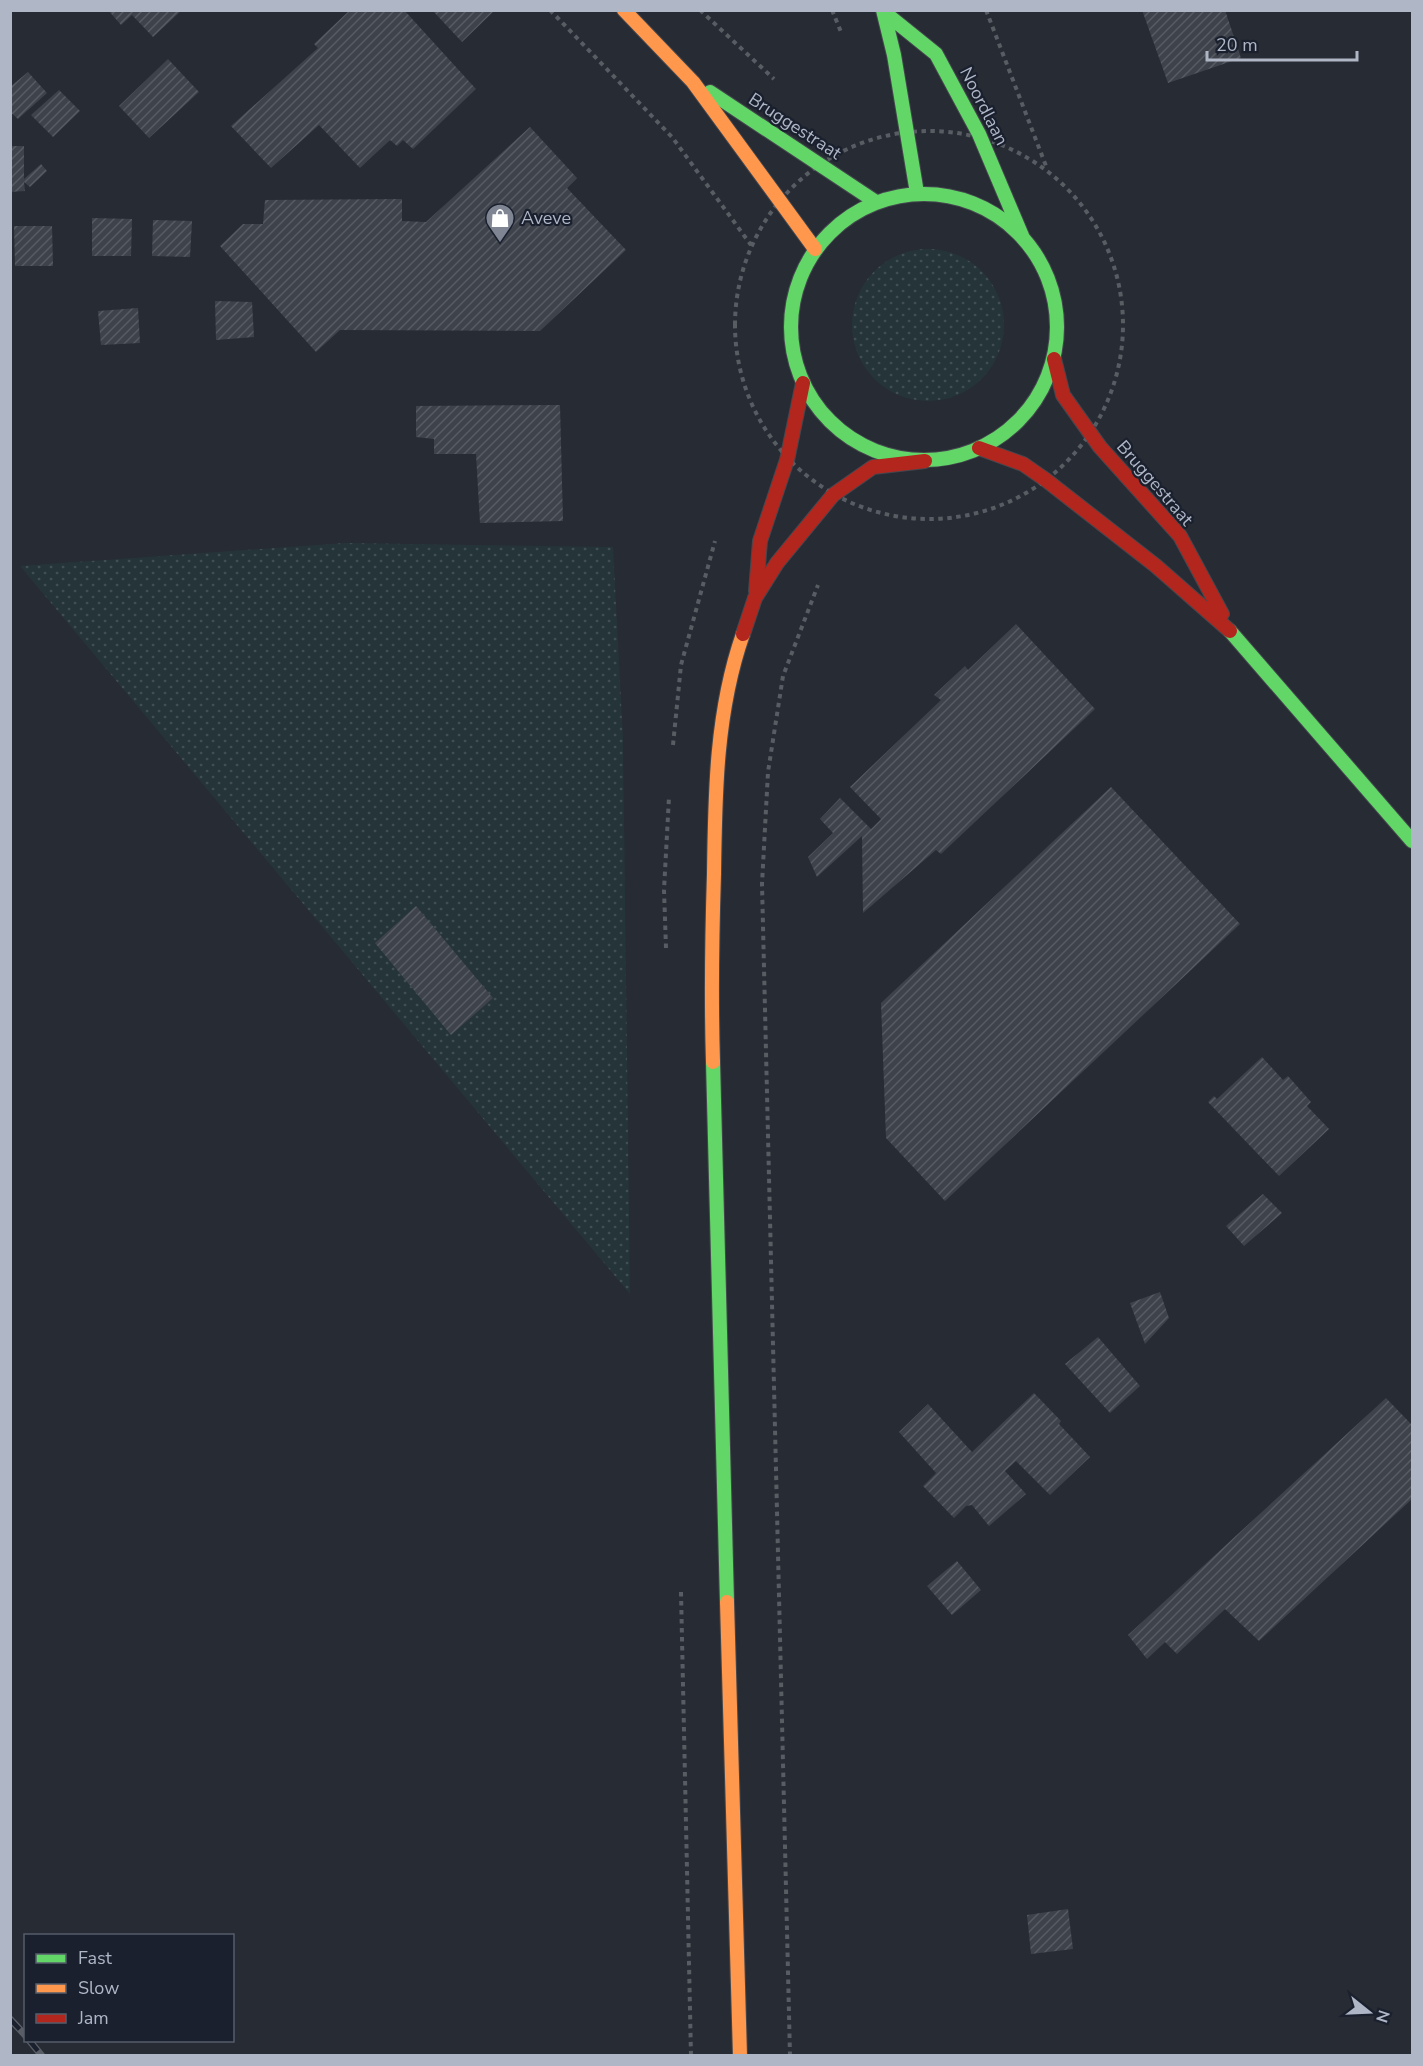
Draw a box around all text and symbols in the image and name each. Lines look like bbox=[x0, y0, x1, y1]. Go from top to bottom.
scale bar bbox=[1207, 24, 1357, 62]
text: 20 m bbox=[1216, 33, 1258, 57]
street label: Noordlaan bbox=[954, 63, 1014, 149]
street label: Bruggestraat bbox=[744, 87, 847, 165]
shop icon: Aveve bbox=[484, 202, 516, 244]
place label: Aveve bbox=[521, 206, 571, 230]
street label: Bruggestraat bbox=[1111, 435, 1199, 531]
legend bbox=[24, 1934, 234, 2042]
text: Fast bbox=[78, 1946, 113, 1970]
text: Slow bbox=[78, 1976, 119, 2000]
north arrow bbox=[1339, 1982, 1399, 2042]
text: Jam bbox=[77, 2006, 109, 2030]
text: N bbox=[1370, 2007, 1395, 2025]

